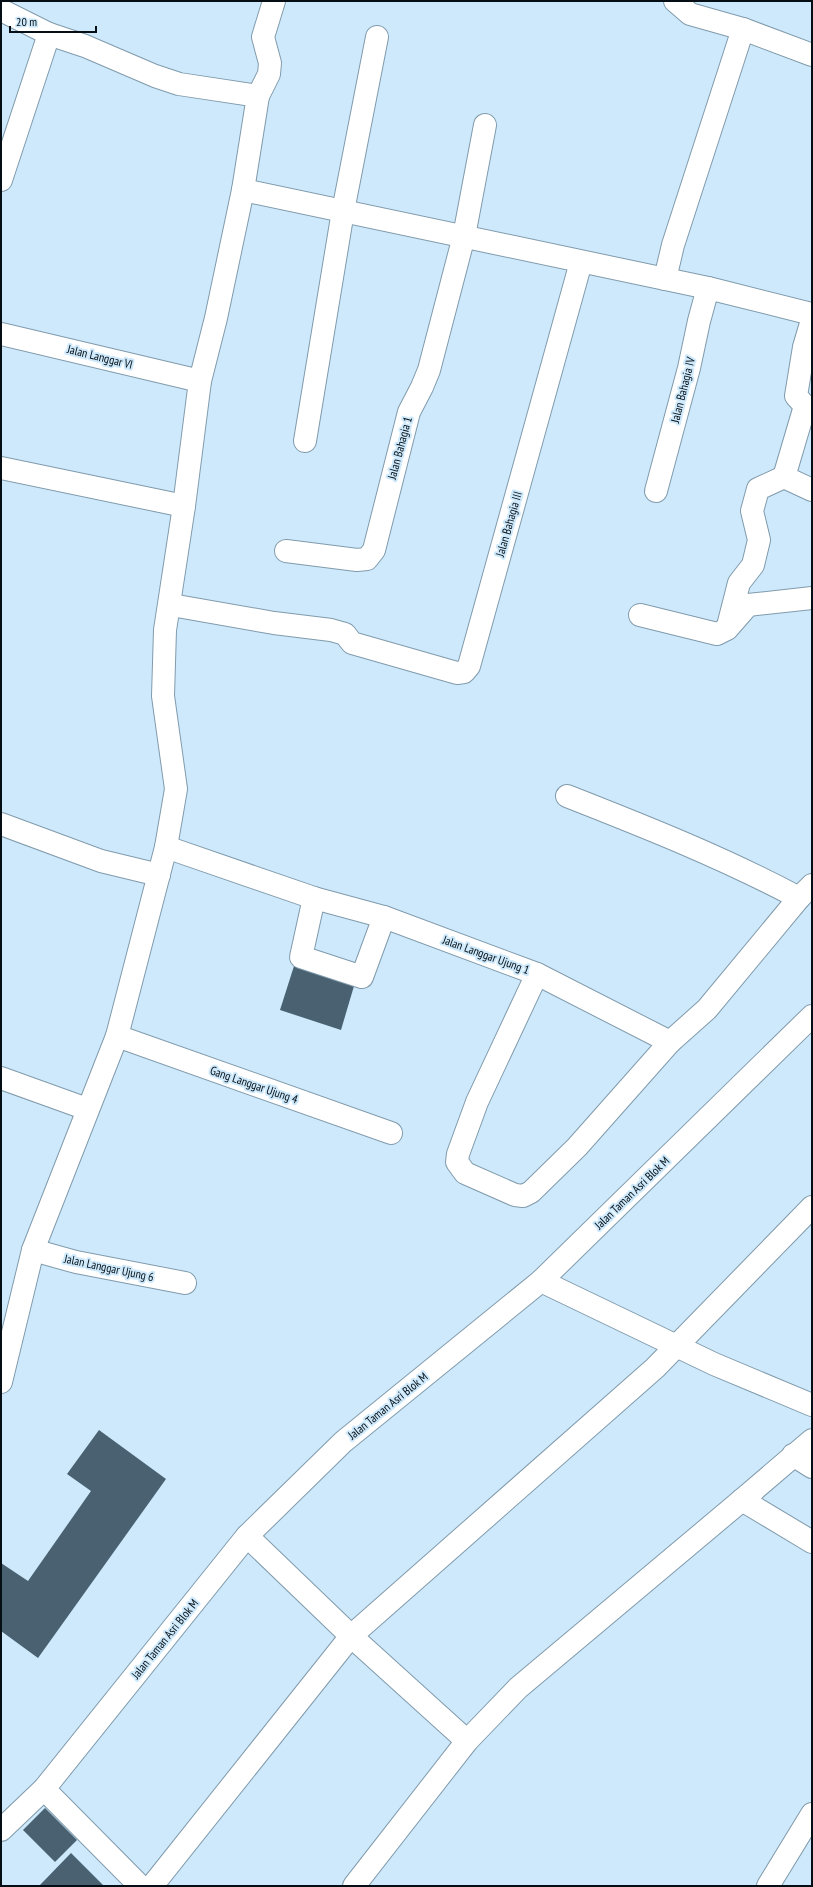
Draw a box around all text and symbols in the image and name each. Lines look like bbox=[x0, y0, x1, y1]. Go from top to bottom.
scale bar bbox=[10, 8, 96, 34]
text: 20 m bbox=[16, 14, 37, 29]
street label: Jalan Langgar VI bbox=[65, 341, 134, 372]
street label: Jalan Bahagia IV bbox=[667, 355, 698, 425]
street label: Jalan Bahagia 1 bbox=[384, 415, 415, 482]
street label: Jalan Bahagia III bbox=[492, 490, 525, 559]
street label: Jalan Langgar Ujung 1 bbox=[440, 932, 532, 977]
street label: Gang Langgar Ujung 4 bbox=[208, 1062, 301, 1107]
street label: Jalan Taman Asri Blok M bbox=[590, 1153, 672, 1233]
street label: Jalan Langgar Ujung 6 bbox=[62, 1250, 155, 1284]
street label: Jalan Taman Asri Blok M bbox=[344, 1369, 431, 1443]
street label: Jalan Taman Asri Blok M bbox=[127, 1596, 201, 1682]

